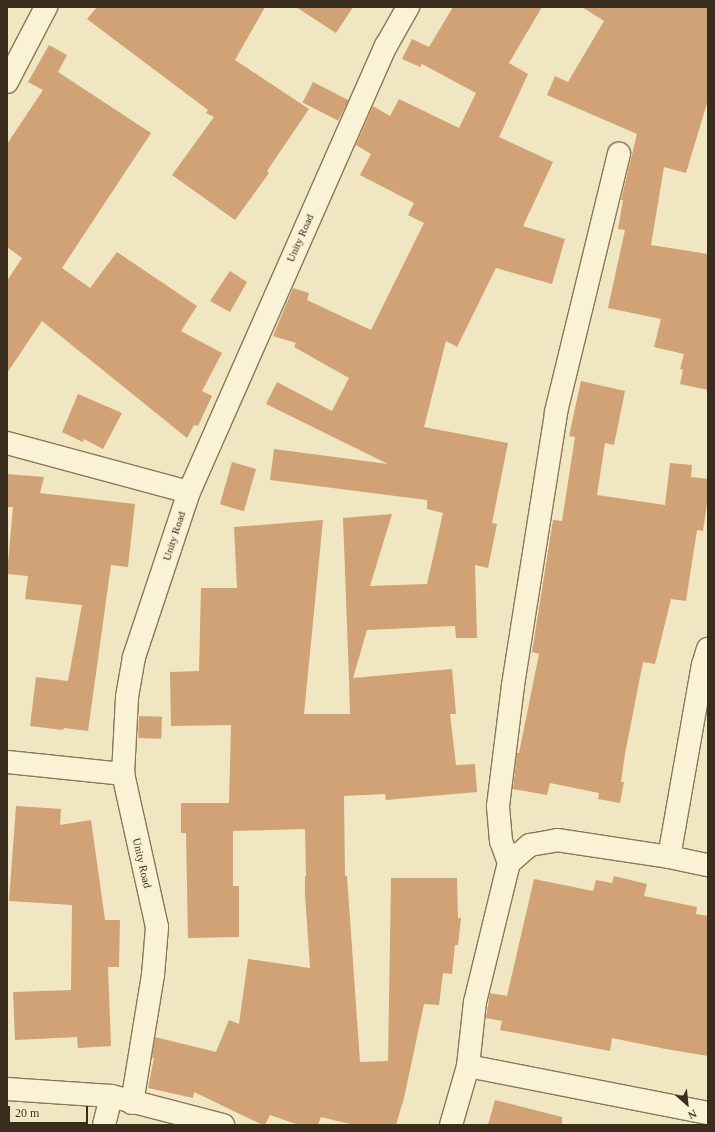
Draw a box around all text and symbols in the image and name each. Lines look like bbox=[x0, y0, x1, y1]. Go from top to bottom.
street label: Unity Road bbox=[284, 212, 316, 264]
street label: Unity Road bbox=[160, 510, 188, 562]
street label: Unity Road bbox=[130, 837, 154, 889]
north arrow bbox=[667, 1084, 707, 1124]
scale bar bbox=[10, 1098, 90, 1124]
text: 20 m bbox=[15, 1106, 39, 1120]
text: N bbox=[686, 1108, 699, 1122]

